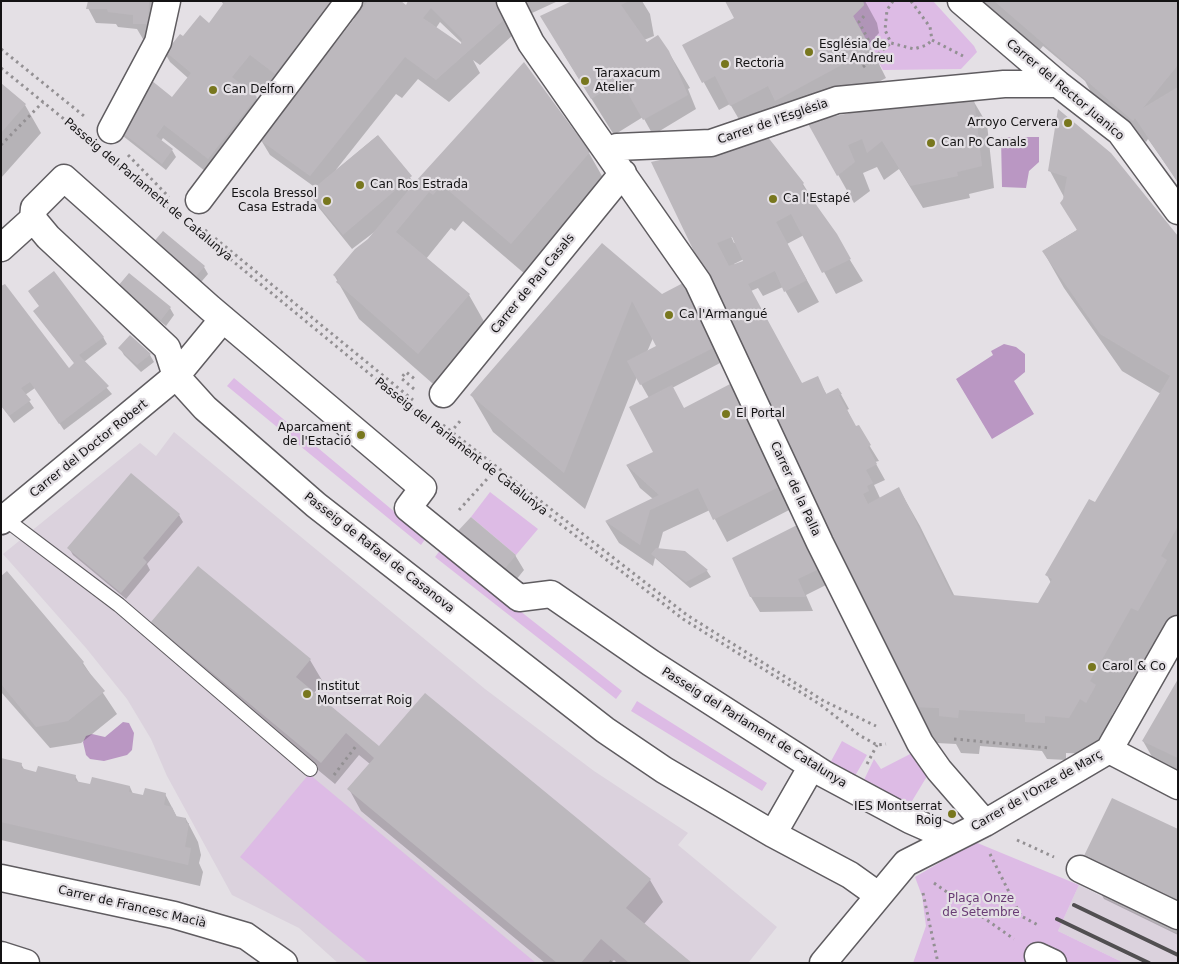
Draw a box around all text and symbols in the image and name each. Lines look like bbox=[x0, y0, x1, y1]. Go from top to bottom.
street label: Carrer del Rector Juanico bbox=[1003, 36, 1127, 144]
place label: Església de Sant Andreu bbox=[819, 38, 893, 66]
marker: Església de Sant Andreu bbox=[803, 46, 815, 58]
place label: Rectoria bbox=[735, 57, 784, 71]
marker: Rectoria bbox=[719, 58, 731, 70]
place label: Taraxacum Atelier bbox=[595, 67, 660, 95]
marker: Taraxacum Atelier bbox=[579, 75, 591, 87]
place label: Can Delforn bbox=[223, 83, 294, 97]
marker: Can Delforn bbox=[207, 84, 219, 96]
street label: Carrer de l'Església bbox=[716, 96, 830, 148]
street label: Passeig del Parlament de Catalunya bbox=[61, 115, 235, 265]
place label: Arroyo Cervera bbox=[967, 116, 1058, 130]
marker: Arroyo Cervera bbox=[1062, 117, 1074, 129]
place label: Can Po Canals bbox=[941, 136, 1026, 150]
marker: Can Po Canals bbox=[925, 137, 937, 149]
place label: Can Ros Estrada bbox=[370, 178, 468, 192]
marker: Can Ros Estrada bbox=[354, 179, 366, 191]
place label: Escola Bressol Casa Estrada bbox=[231, 187, 317, 215]
place label: Ca l'Estapé bbox=[783, 192, 850, 206]
marker: Ca l'Estapé bbox=[767, 193, 779, 205]
marker: Escola Bressol Casa Estrada bbox=[321, 195, 333, 207]
street label: Carrer de Pau Casals bbox=[488, 231, 578, 337]
place label: Ca l'Armangué bbox=[679, 308, 767, 322]
marker: Ca l'Armangué bbox=[663, 309, 675, 321]
street label: Passeig del Parlament de Catalunya bbox=[372, 375, 550, 519]
street label: Carrer del Doctor Robert bbox=[27, 397, 151, 501]
place label: El Portal bbox=[736, 407, 785, 421]
marker: El Portal bbox=[720, 408, 732, 420]
place label: Aparcament de l'Estació bbox=[278, 421, 351, 449]
marker: Aparcament de l'Estació bbox=[355, 429, 367, 441]
street label: Carrer de la Palla bbox=[767, 439, 823, 539]
street label: Passeig de Rafael de Casanova bbox=[301, 490, 457, 616]
place label: Carol & Co bbox=[1102, 660, 1166, 674]
marker: Carol & Co bbox=[1086, 661, 1098, 673]
street label: Passeig del Parlament de Catalunya bbox=[659, 665, 849, 791]
place label: Institut Montserrat Roig bbox=[317, 680, 412, 708]
marker: Institut Montserrat Roig bbox=[301, 688, 313, 700]
street label: Carrer de l'Onze de Març bbox=[969, 748, 1105, 834]
place label: IES Montserrat Roig bbox=[854, 800, 942, 828]
marker: IES Montserrat Roig bbox=[946, 808, 958, 820]
street label: Carrer de Francesc Macià bbox=[57, 883, 207, 931]
park label: Plaça Onze de Setembre bbox=[942, 892, 1020, 920]

